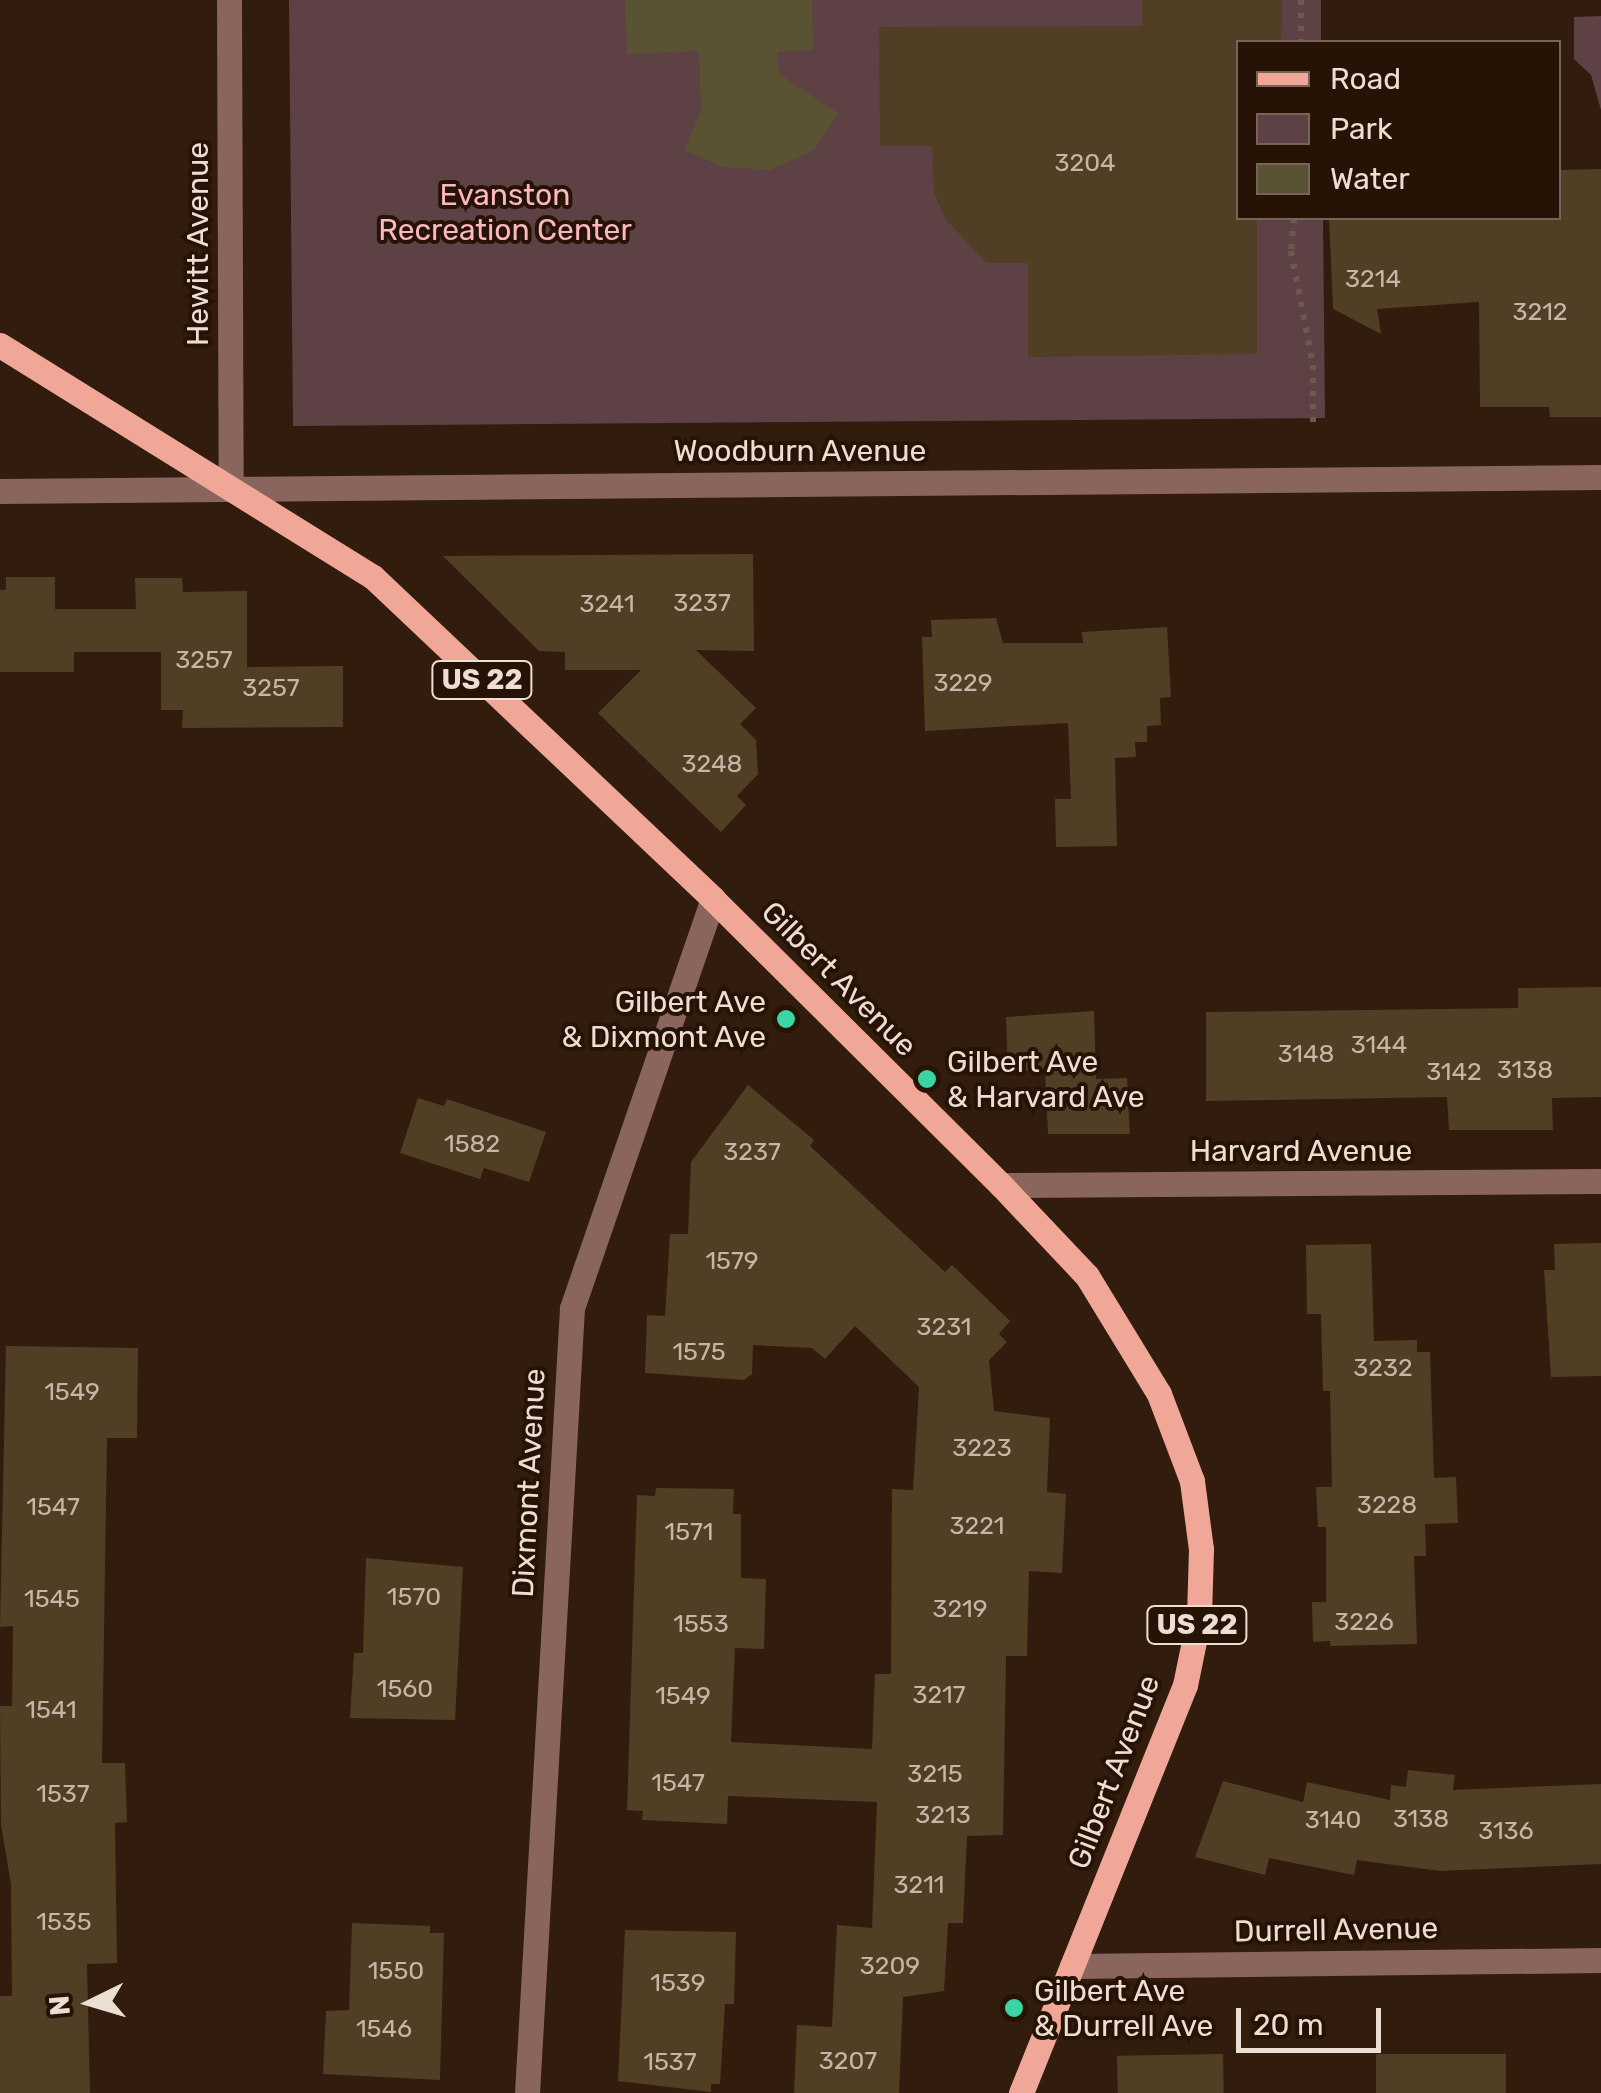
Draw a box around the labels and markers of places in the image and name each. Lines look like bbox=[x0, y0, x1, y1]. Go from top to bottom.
place label: Gilbert Ave & Dixmont Ave bbox=[561, 984, 766, 1054]
marker: Gilbert Ave & Dixmont Ave bbox=[775, 1008, 797, 1030]
place label: Gilbert Ave & Harvard Ave bbox=[947, 1044, 1145, 1114]
marker: Gilbert Ave & Harvard Ave bbox=[916, 1068, 938, 1090]
place label: Gilbert Ave & Durrell Ave bbox=[1034, 1973, 1214, 2044]
marker: Gilbert Ave & Durrell Ave bbox=[1003, 1997, 1025, 2019]

